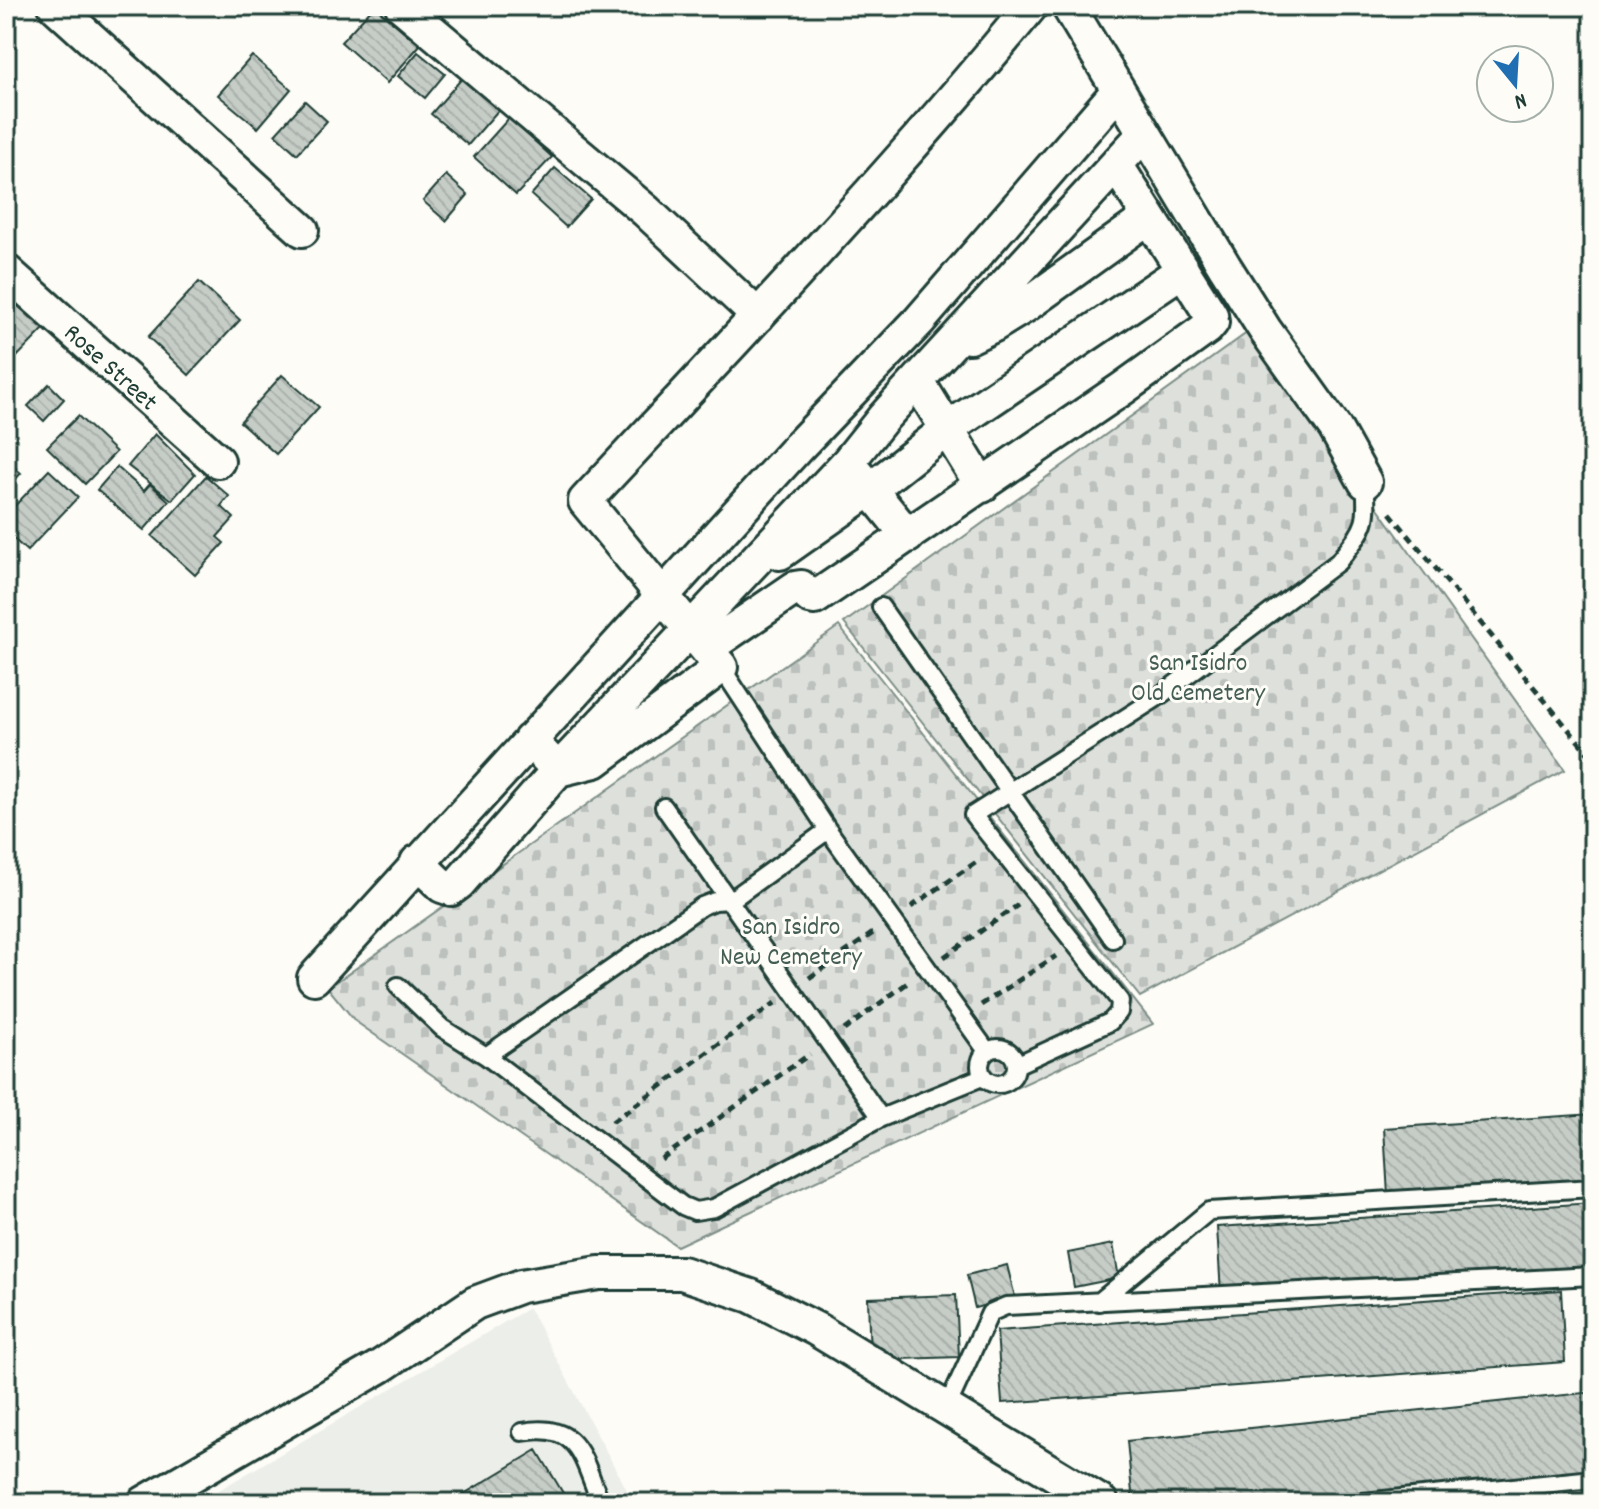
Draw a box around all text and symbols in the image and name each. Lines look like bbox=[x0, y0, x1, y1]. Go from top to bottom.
north arrow bbox=[1475, 44, 1555, 124]
text: N bbox=[1510, 83, 1530, 116]
street label: Rose Street bbox=[54, 316, 165, 421]
park label: San Isidro Old Cemetery bbox=[1131, 646, 1265, 713]
park label: San Isidro New Cemetery bbox=[720, 910, 862, 977]

